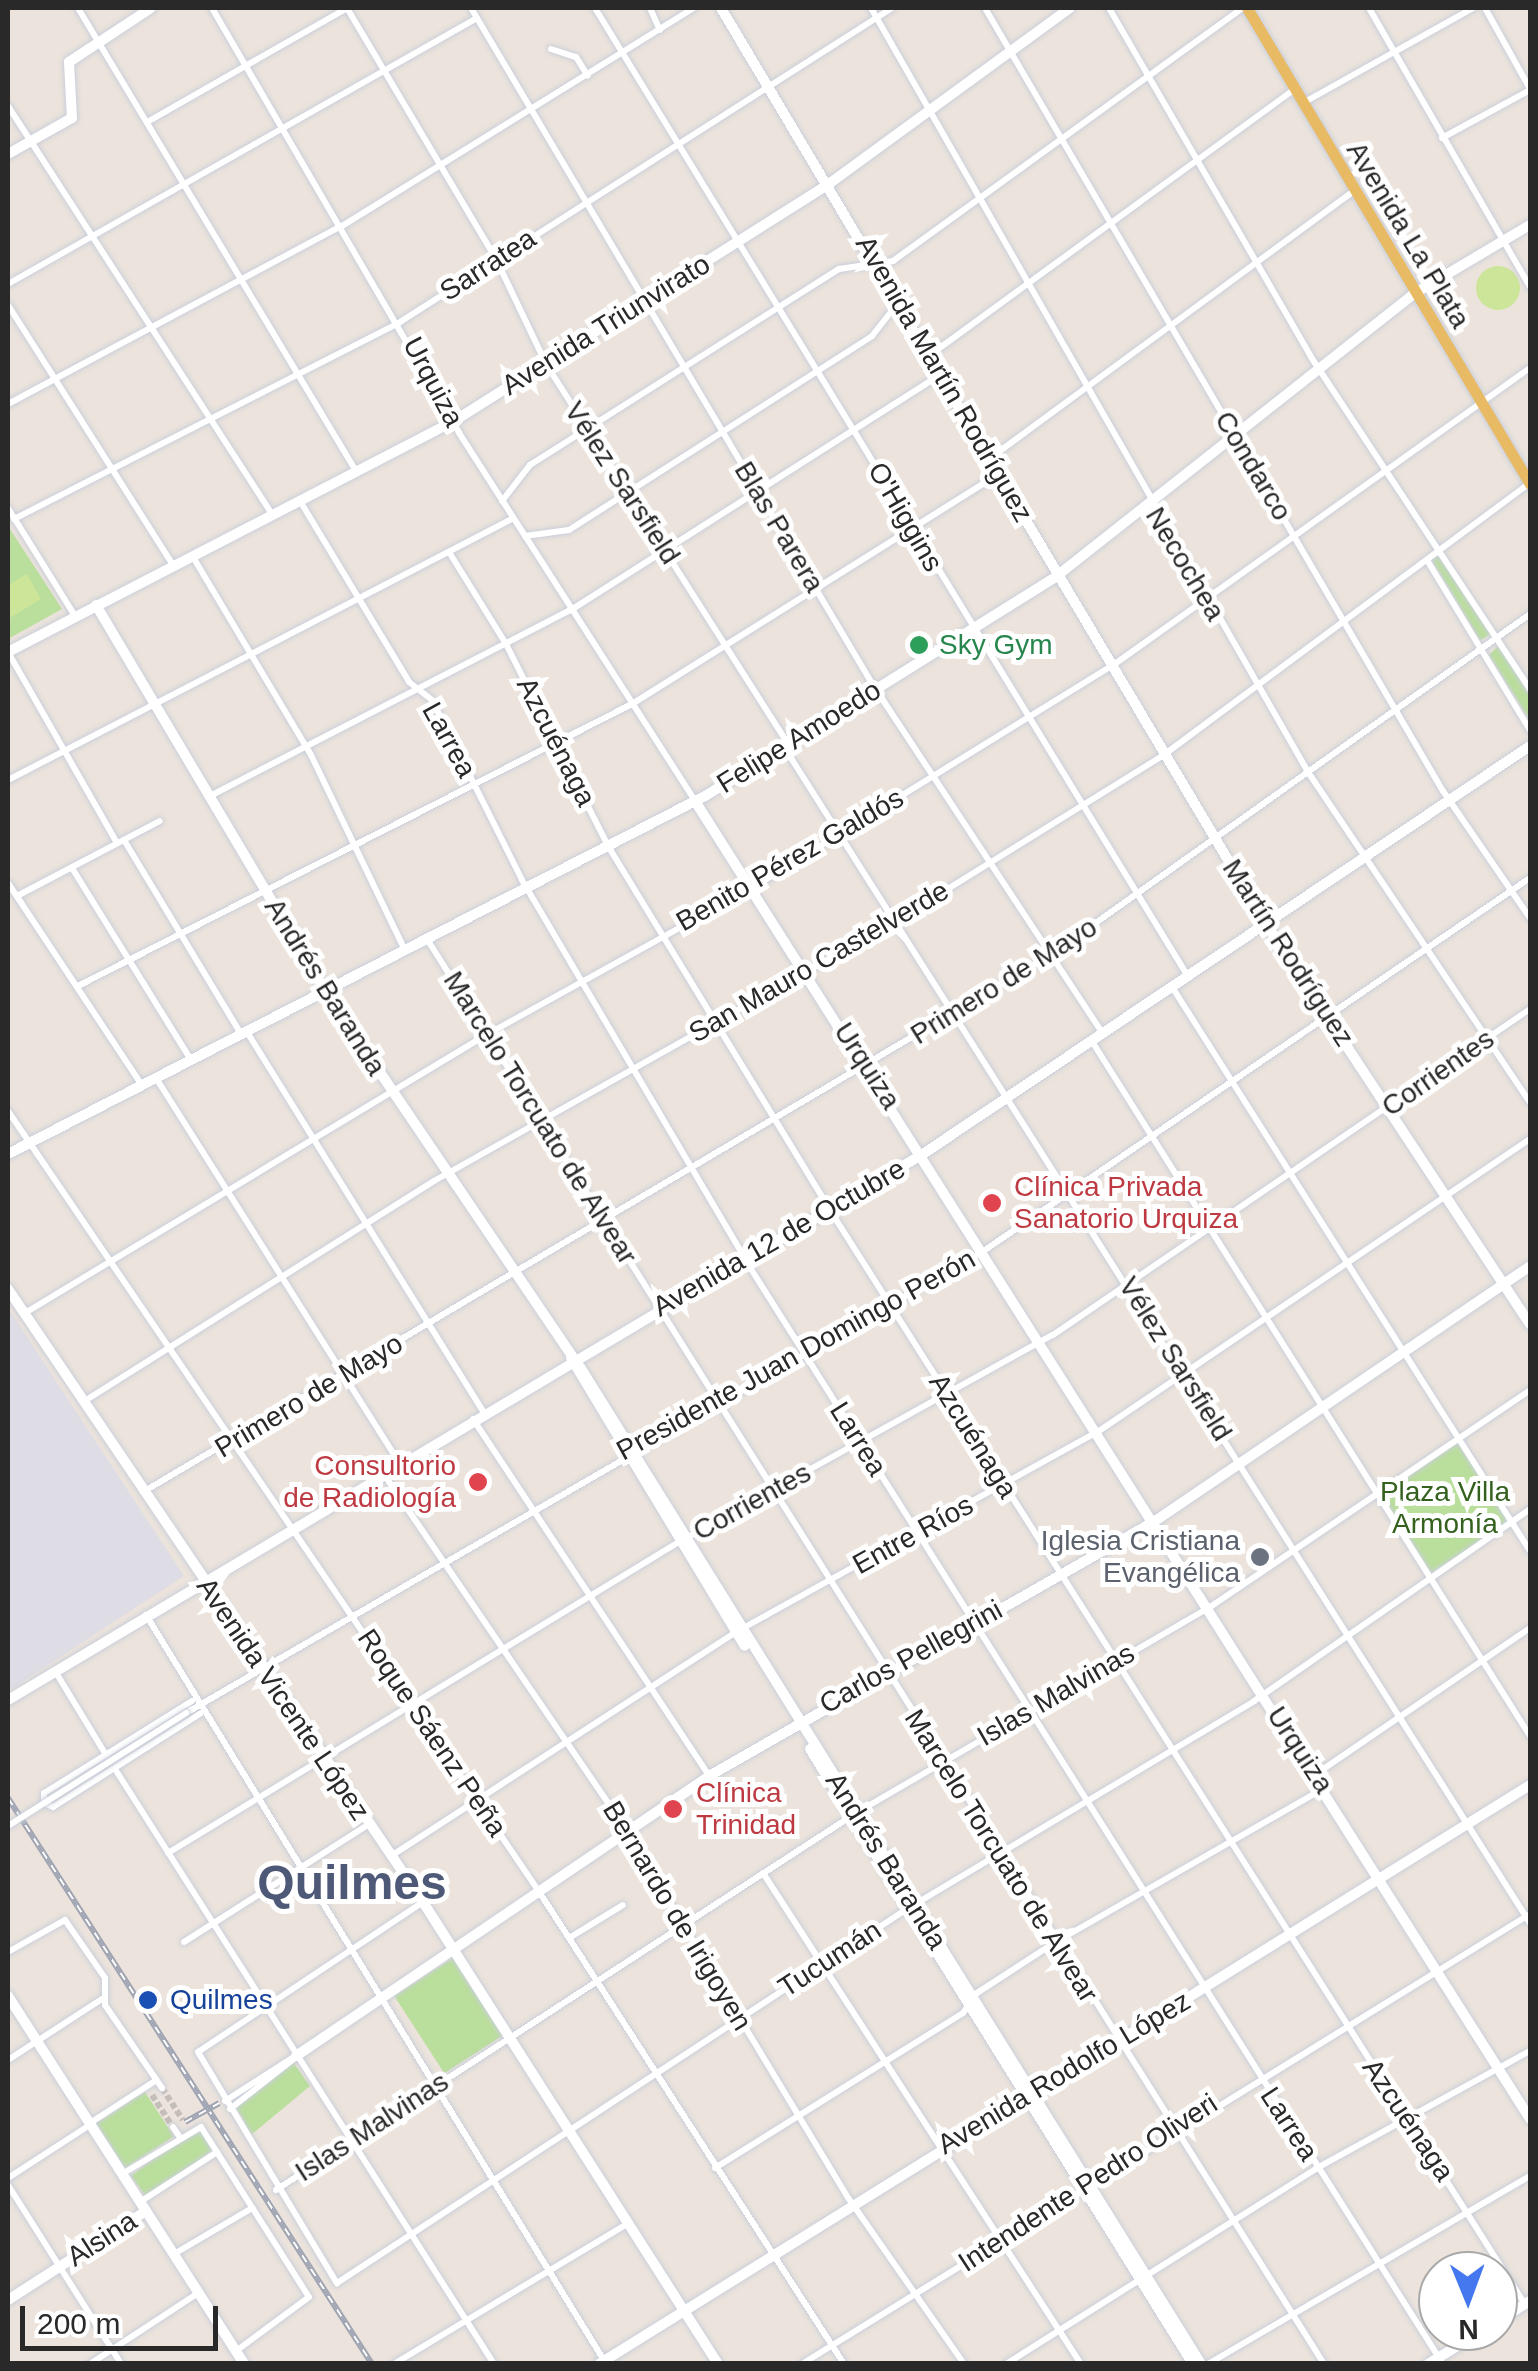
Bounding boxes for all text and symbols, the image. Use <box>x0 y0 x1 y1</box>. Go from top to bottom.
street label: Avenida La Plata <box>1339 136 1477 334</box>
street label: Sarratea <box>434 222 542 308</box>
street label: Avenida Martín Rodríguez <box>848 230 1040 528</box>
street label: Avenida Triunvirato <box>495 247 717 403</box>
street label: Urquiza <box>396 332 470 432</box>
street label: Vélez Sarsfield <box>557 396 687 570</box>
street label: Condarco <box>1207 405 1299 527</box>
street label: Blas Parera <box>727 456 831 598</box>
street label: O'Higgins <box>860 456 950 578</box>
street label: Necochea <box>1138 501 1232 627</box>
place label: Sky Gym <box>939 628 1053 662</box>
marker: Sky Gym <box>908 634 930 656</box>
street label: Azcuénaga <box>509 672 603 812</box>
street label: Felipe Amoedo <box>710 673 888 801</box>
street label: Larrea <box>415 696 483 784</box>
street label: Benito Pérez Galdós <box>670 781 910 939</box>
street label: Martín Rodríguez <box>1215 853 1361 1053</box>
street label: San Mauro Castelverde <box>683 874 955 1050</box>
street label: Andrés Baranda <box>257 892 393 1082</box>
street label: Primero de Mayo <box>905 910 1103 1052</box>
street label: Marcelo Torcuato de Alvear <box>435 965 645 1271</box>
street label: Urquiza <box>827 1016 907 1116</box>
street label: Corrientes <box>1375 1022 1501 1124</box>
street label: Avenida 12 de Octubre <box>647 1152 911 1324</box>
place label: Clínica Privada Sanatorio Urquiza <box>1014 1170 1238 1236</box>
marker: Clínica Privada Sanatorio Urquiza <box>979 1190 1005 1216</box>
street label: Presidente Juan Domingo Perón <box>611 1242 981 1468</box>
street label: Vélez Sarsfield <box>1111 1271 1239 1447</box>
street label: Primero de Mayo <box>209 1327 409 1465</box>
street label: Azcuénaga <box>922 1368 1024 1504</box>
street label: Larrea <box>822 1396 894 1482</box>
place label: Consultorio de Radiología <box>283 1449 456 1515</box>
street label: Corrientes <box>687 1456 817 1548</box>
marker: Consultorio de Radiología <box>465 1469 491 1495</box>
park label: Plaza Villa Armonía <box>1380 1475 1510 1541</box>
street label: Entre Ríos <box>847 1488 979 1582</box>
place label: Iglesia Cristiana Evangélica <box>1041 1524 1240 1590</box>
marker: Iglesia Cristiana Evangélica <box>1249 1546 1271 1568</box>
street label: Avenida Vicente López <box>189 1571 377 1827</box>
street label: Carlos Pellegrini <box>814 1593 1008 1721</box>
street label: Roque Sáenz Peña <box>350 1623 514 1843</box>
street label: Islas Malvinas <box>971 1636 1141 1754</box>
street label: Urquiza <box>1260 1700 1340 1800</box>
street label: Marcelo Torcuato de Alvear <box>896 1703 1106 2009</box>
street label: Andrés Baranda <box>818 1766 954 1956</box>
place label: Clínica Trinidad <box>696 1776 796 1842</box>
street label: Bernardo de Irigoyen <box>595 1795 759 2037</box>
marker: Clínica Trinidad <box>660 1796 686 1822</box>
district label: Quilmes <box>257 1854 447 1912</box>
street label: Tucumán <box>772 1913 888 2005</box>
place label: Quilmes <box>170 1983 273 2017</box>
street label: Avenida Rodolfo López <box>931 1984 1197 2162</box>
marker: Quilmes <box>135 1987 161 2013</box>
street label: Azcuénaga <box>1355 2053 1461 2187</box>
street label: Islas Malvinas <box>289 2065 455 2189</box>
street label: Larrea <box>1253 2081 1325 2167</box>
street label: Intendente Pedro Oliveri <box>952 2087 1224 2279</box>
street label: Alsina <box>61 2204 143 2274</box>
north arrow <box>1418 2251 1518 2351</box>
scale bar <box>25 2286 222 2348</box>
text: 200 m <box>37 2307 120 2340</box>
text: N <box>1458 2314 1479 2345</box>

